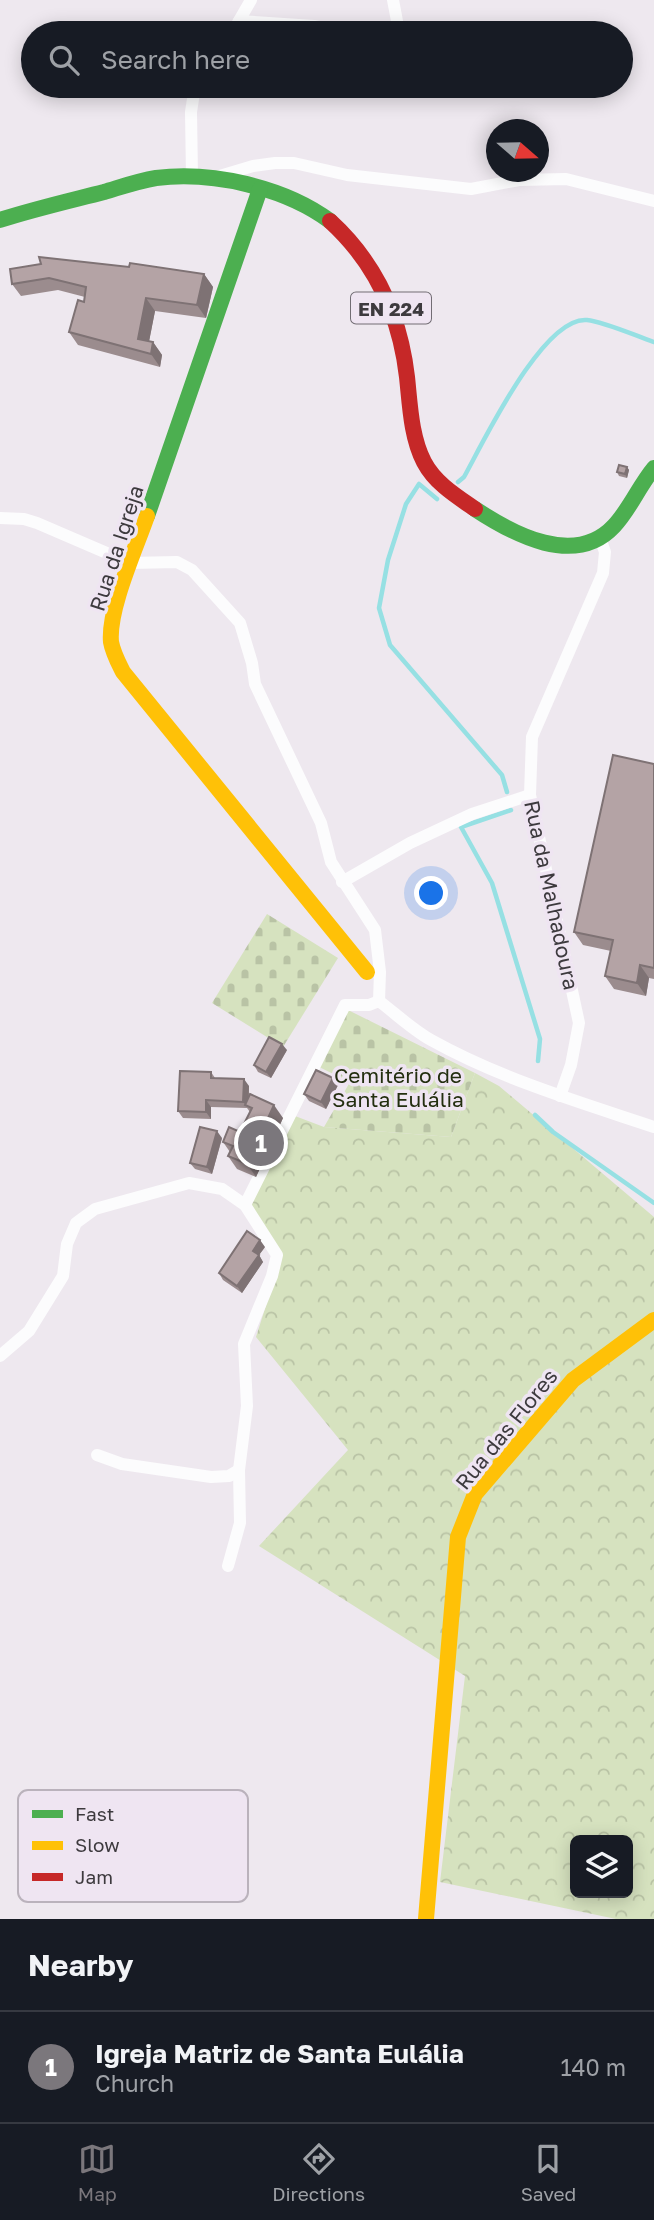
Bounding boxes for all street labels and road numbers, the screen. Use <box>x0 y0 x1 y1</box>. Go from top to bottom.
road number: EN 224 <box>351 292 431 324</box>
street label: Rua da Igreja <box>83 482 149 614</box>
street label: Rua da Malhadoura <box>519 798 585 992</box>
street label: Rua das Flores <box>449 1363 563 1495</box>

